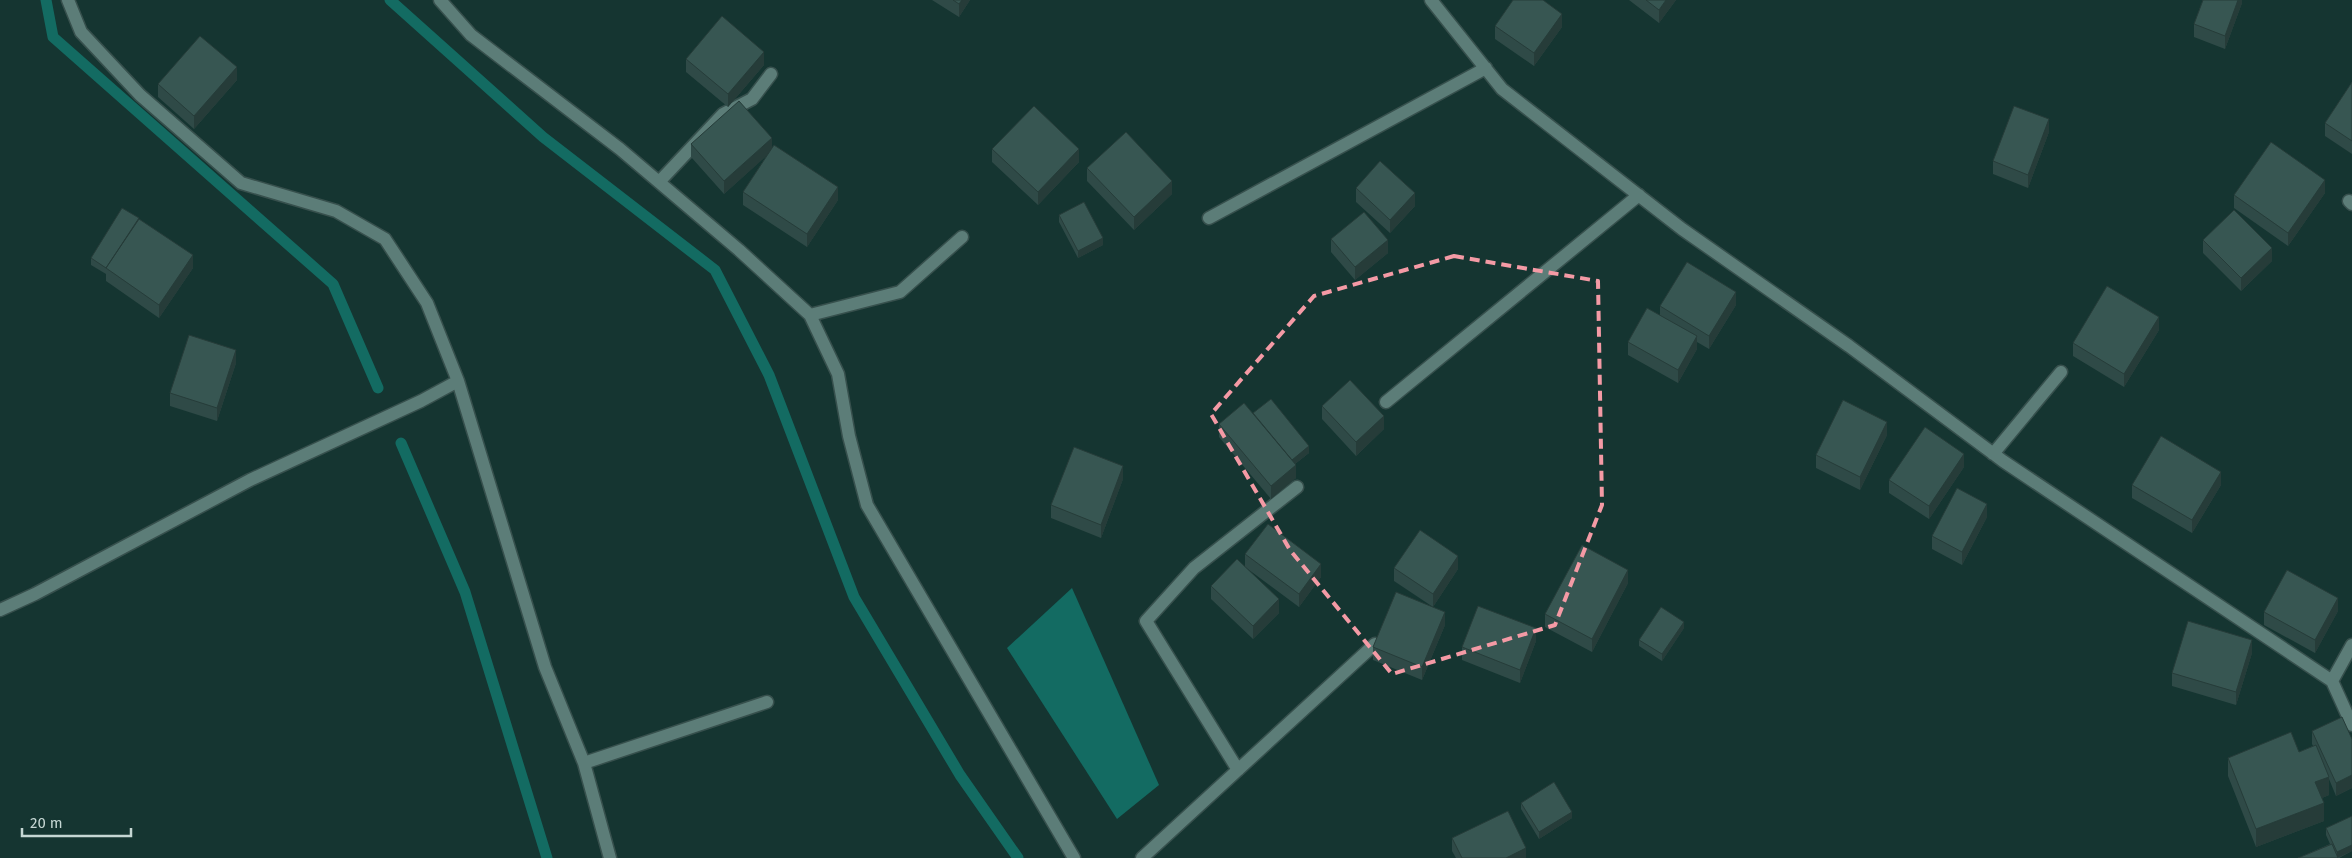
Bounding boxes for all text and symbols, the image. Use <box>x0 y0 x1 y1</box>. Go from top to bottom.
scale bar <box>22 806 131 838</box>
text: 20 m <box>30 814 63 832</box>

